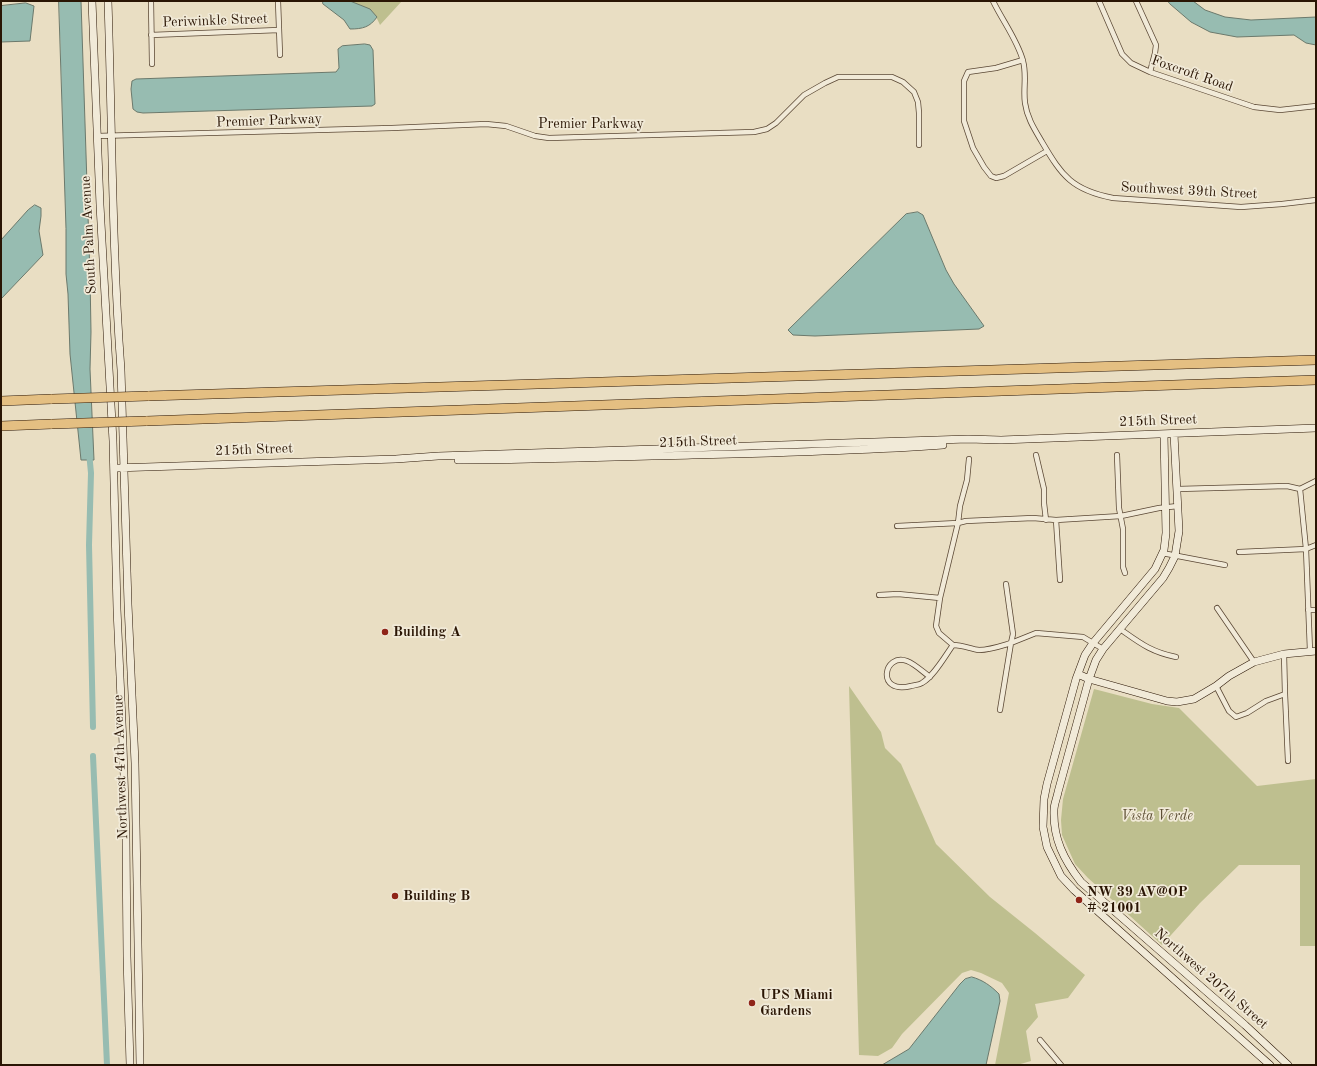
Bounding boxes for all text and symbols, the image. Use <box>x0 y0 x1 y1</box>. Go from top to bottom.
street label: Periwinkle Street <box>162 11 268 31</box>
street label: Foxcroft Road <box>1149 52 1235 96</box>
street label: Premier Parkway <box>216 111 322 131</box>
street label: Premier Parkway <box>538 116 644 132</box>
street label: South Palm Avenue <box>78 175 100 295</box>
street label: Southwest 39th Street <box>1120 179 1258 203</box>
street label: 215th Street <box>1119 411 1197 431</box>
street label: 215th Street <box>659 432 737 452</box>
street label: 215th Street <box>215 440 293 460</box>
place label: Building A <box>393 624 461 640</box>
marker: Building A <box>380 627 390 637</box>
street label: Northwest 47th Avenue <box>110 694 132 840</box>
park label: Vista Verde <box>1121 808 1193 824</box>
place label: NW 39 AV@OP # 21001 <box>1087 884 1187 916</box>
place label: Building B <box>403 888 470 904</box>
marker: Building B <box>390 891 400 901</box>
marker: NW 39 AV@OP # 21001 <box>1074 895 1084 905</box>
street label: Northwest 207th Street <box>1151 925 1271 1033</box>
place label: UPS Miami Gardens <box>760 987 833 1020</box>
marker: UPS Miami Gardens <box>747 998 757 1008</box>

